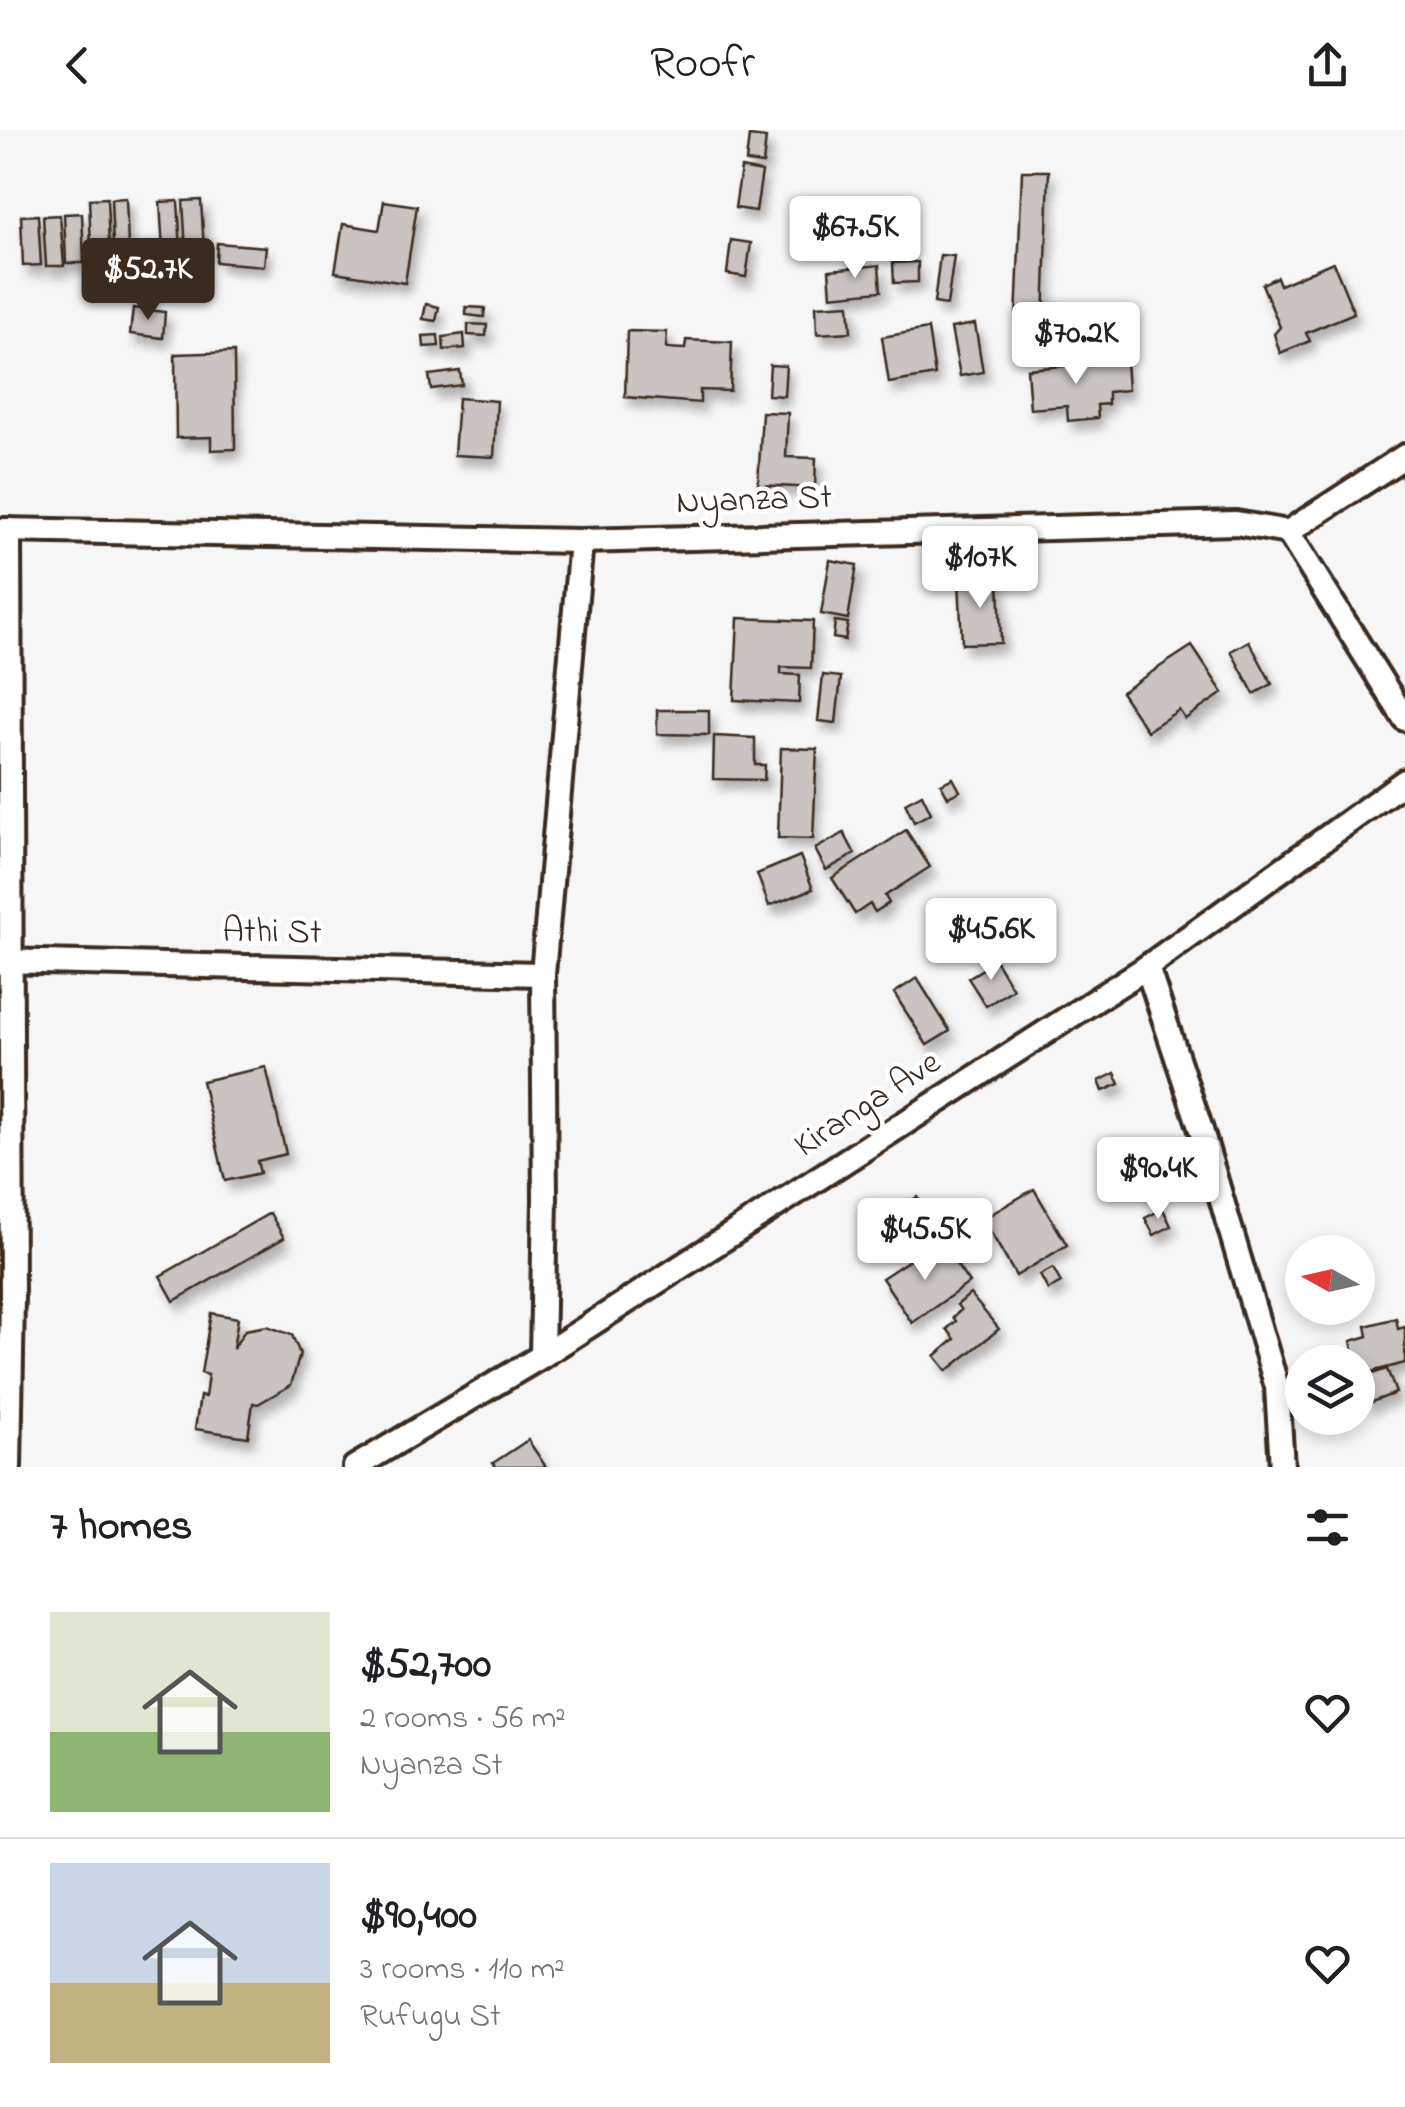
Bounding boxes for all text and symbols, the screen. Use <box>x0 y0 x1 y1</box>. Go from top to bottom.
text: Roofr <box>650 32 755 98</box>
icon: back <box>50 38 105 93</box>
icon: share <box>1300 38 1355 93</box>
pin: $67.5K <box>774 196 936 281</box>
text: $67.5K <box>812 205 898 252</box>
pin: $52.7K <box>67 238 229 323</box>
text: $52.7K <box>104 247 192 294</box>
pin: $70.2K <box>995 302 1157 387</box>
text: $70.2K <box>1034 311 1118 358</box>
street label: Nyanza St <box>675 473 833 529</box>
pin: $107K <box>910 526 1050 611</box>
text: $107K <box>944 535 1016 582</box>
pin: $45.6K <box>910 898 1072 983</box>
street label: Athi St <box>222 907 322 959</box>
text: $45.6K <box>948 907 1034 954</box>
street label: Kiranga Ave <box>785 1038 952 1171</box>
pin: $90.4K <box>1077 1137 1239 1222</box>
text: $90.4K <box>1119 1146 1197 1193</box>
pin: $45.5K <box>844 1198 1006 1283</box>
text: $45.5K <box>879 1207 971 1254</box>
north arrow <box>1285 1235 1375 1325</box>
map controls <box>1285 1235 1375 1435</box>
button: layers <box>1285 1345 1375 1435</box>
text: 7 homes <box>50 1497 192 1558</box>
icon: filters <box>1300 1500 1355 1555</box>
text: $52,700 <box>360 1635 491 1696</box>
icon: home <box>130 1652 250 1772</box>
icon: heart <box>1300 1685 1355 1740</box>
text: 2 rooms · 56 m² <box>360 1696 566 1743</box>
text: Nyanza St <box>360 1743 502 1790</box>
text: $90,400 <box>360 1886 477 1947</box>
icon: home <box>130 1903 250 2023</box>
icon: heart <box>1300 1936 1355 1991</box>
text: 3 rooms · 110 m² <box>360 1947 565 1994</box>
text: Rufugu St <box>360 1994 501 2041</box>

